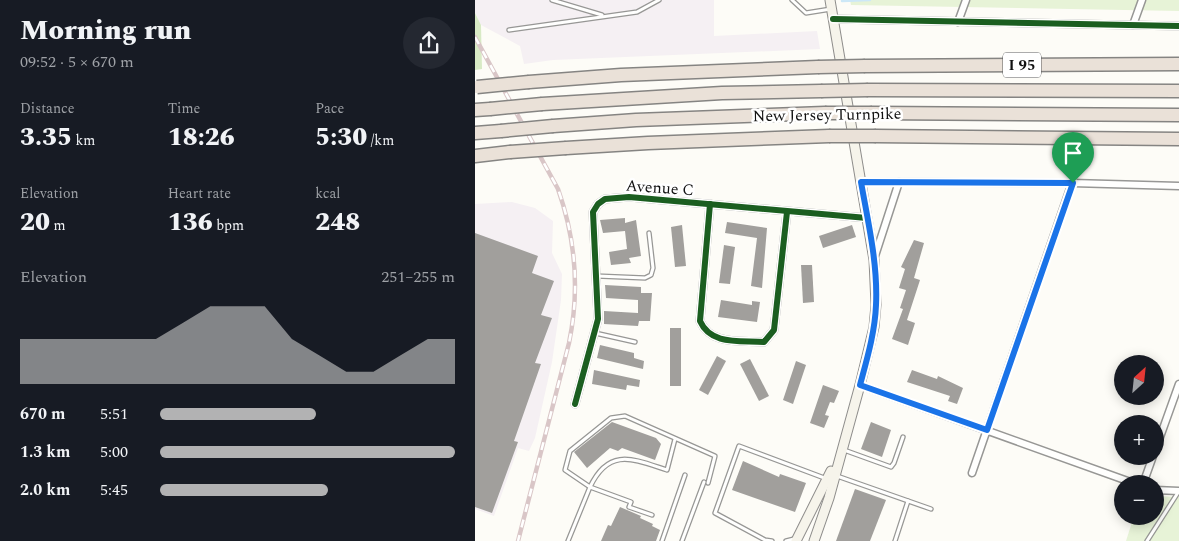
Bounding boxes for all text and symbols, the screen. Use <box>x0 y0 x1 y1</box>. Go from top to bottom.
text: Morning run <box>20 9 191 52</box>
button: share <box>403 17 455 69</box>
text: 09:52 · 5 × 670 m <box>20 50 134 74</box>
road number: I 95 <box>1003 52 1041 78</box>
text: Distance <box>20 98 75 119</box>
text: Time <box>168 98 200 119</box>
text: Pace <box>315 98 344 119</box>
street label: New Jersey Turnpike <box>753 102 902 128</box>
text: 3.35 <box>20 119 72 157</box>
text: 18:26 <box>168 119 235 157</box>
text: 5:30 <box>315 119 367 157</box>
text: km <box>72 130 95 151</box>
text: /km <box>367 130 394 151</box>
pin <box>1052 132 1094 183</box>
icon: arrive <box>1059 139 1087 167</box>
street label: Avenue C <box>625 174 695 202</box>
text: Elevation <box>20 183 79 204</box>
text: Heart rate <box>168 183 231 204</box>
text: kcal <box>315 183 340 204</box>
text: 20 <box>20 204 50 242</box>
text: 136 <box>168 204 213 242</box>
text: 248 <box>315 204 360 242</box>
text: m <box>50 215 66 236</box>
text: bpm <box>213 215 244 236</box>
text: Elevation <box>20 265 87 289</box>
text: 251–255 m <box>381 265 455 289</box>
north arrow <box>1114 355 1164 405</box>
map controls <box>1114 355 1164 525</box>
text: 670 m <box>20 402 65 426</box>
text: 5:51 <box>100 402 128 426</box>
button: + <box>1114 415 1164 465</box>
text: 1.3 km <box>20 440 70 464</box>
text: 5:00 <box>100 440 128 464</box>
button: − <box>1114 475 1164 525</box>
text: 2.0 km <box>20 478 70 502</box>
text: 5:45 <box>100 478 128 502</box>

